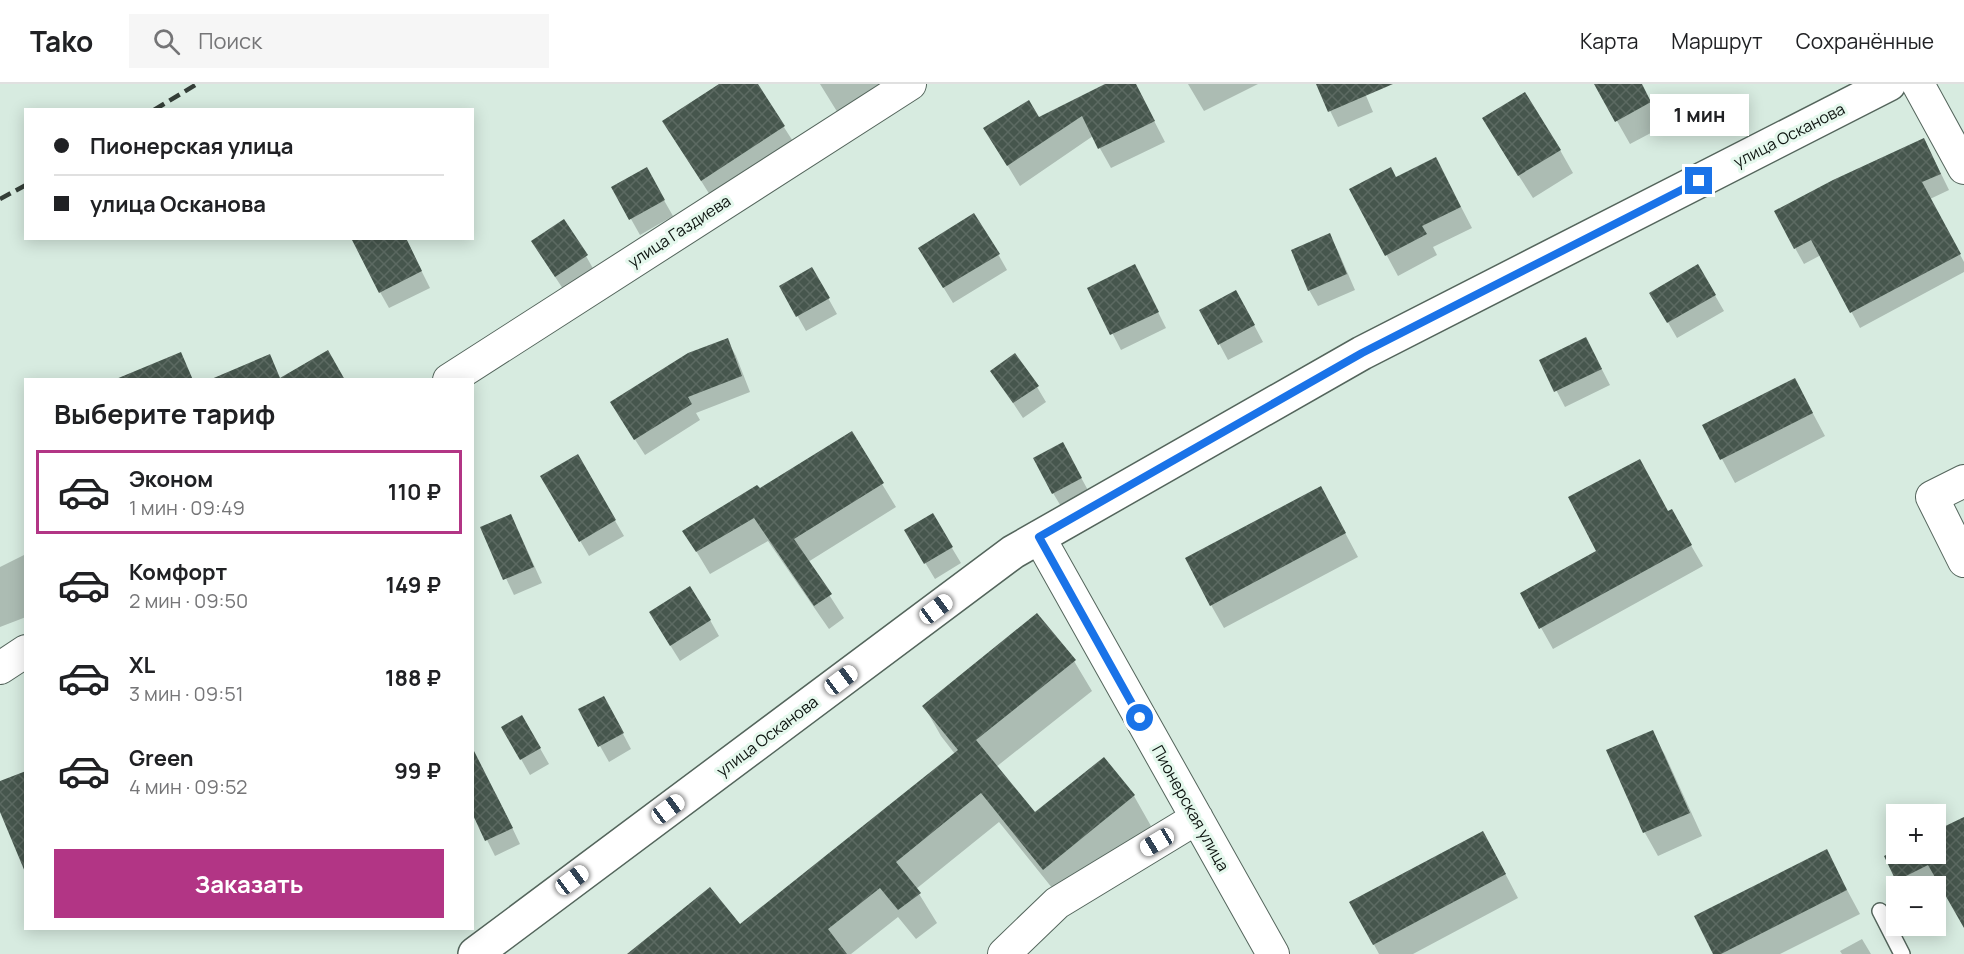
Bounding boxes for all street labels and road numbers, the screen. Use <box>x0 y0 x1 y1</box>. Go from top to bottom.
street label: улица Осканова <box>1730 97 1848 173</box>
street label: улица Газдиева <box>623 190 735 272</box>
street label: улица Осканова <box>712 690 822 782</box>
street label: Пионерская улица <box>1147 741 1235 875</box>

